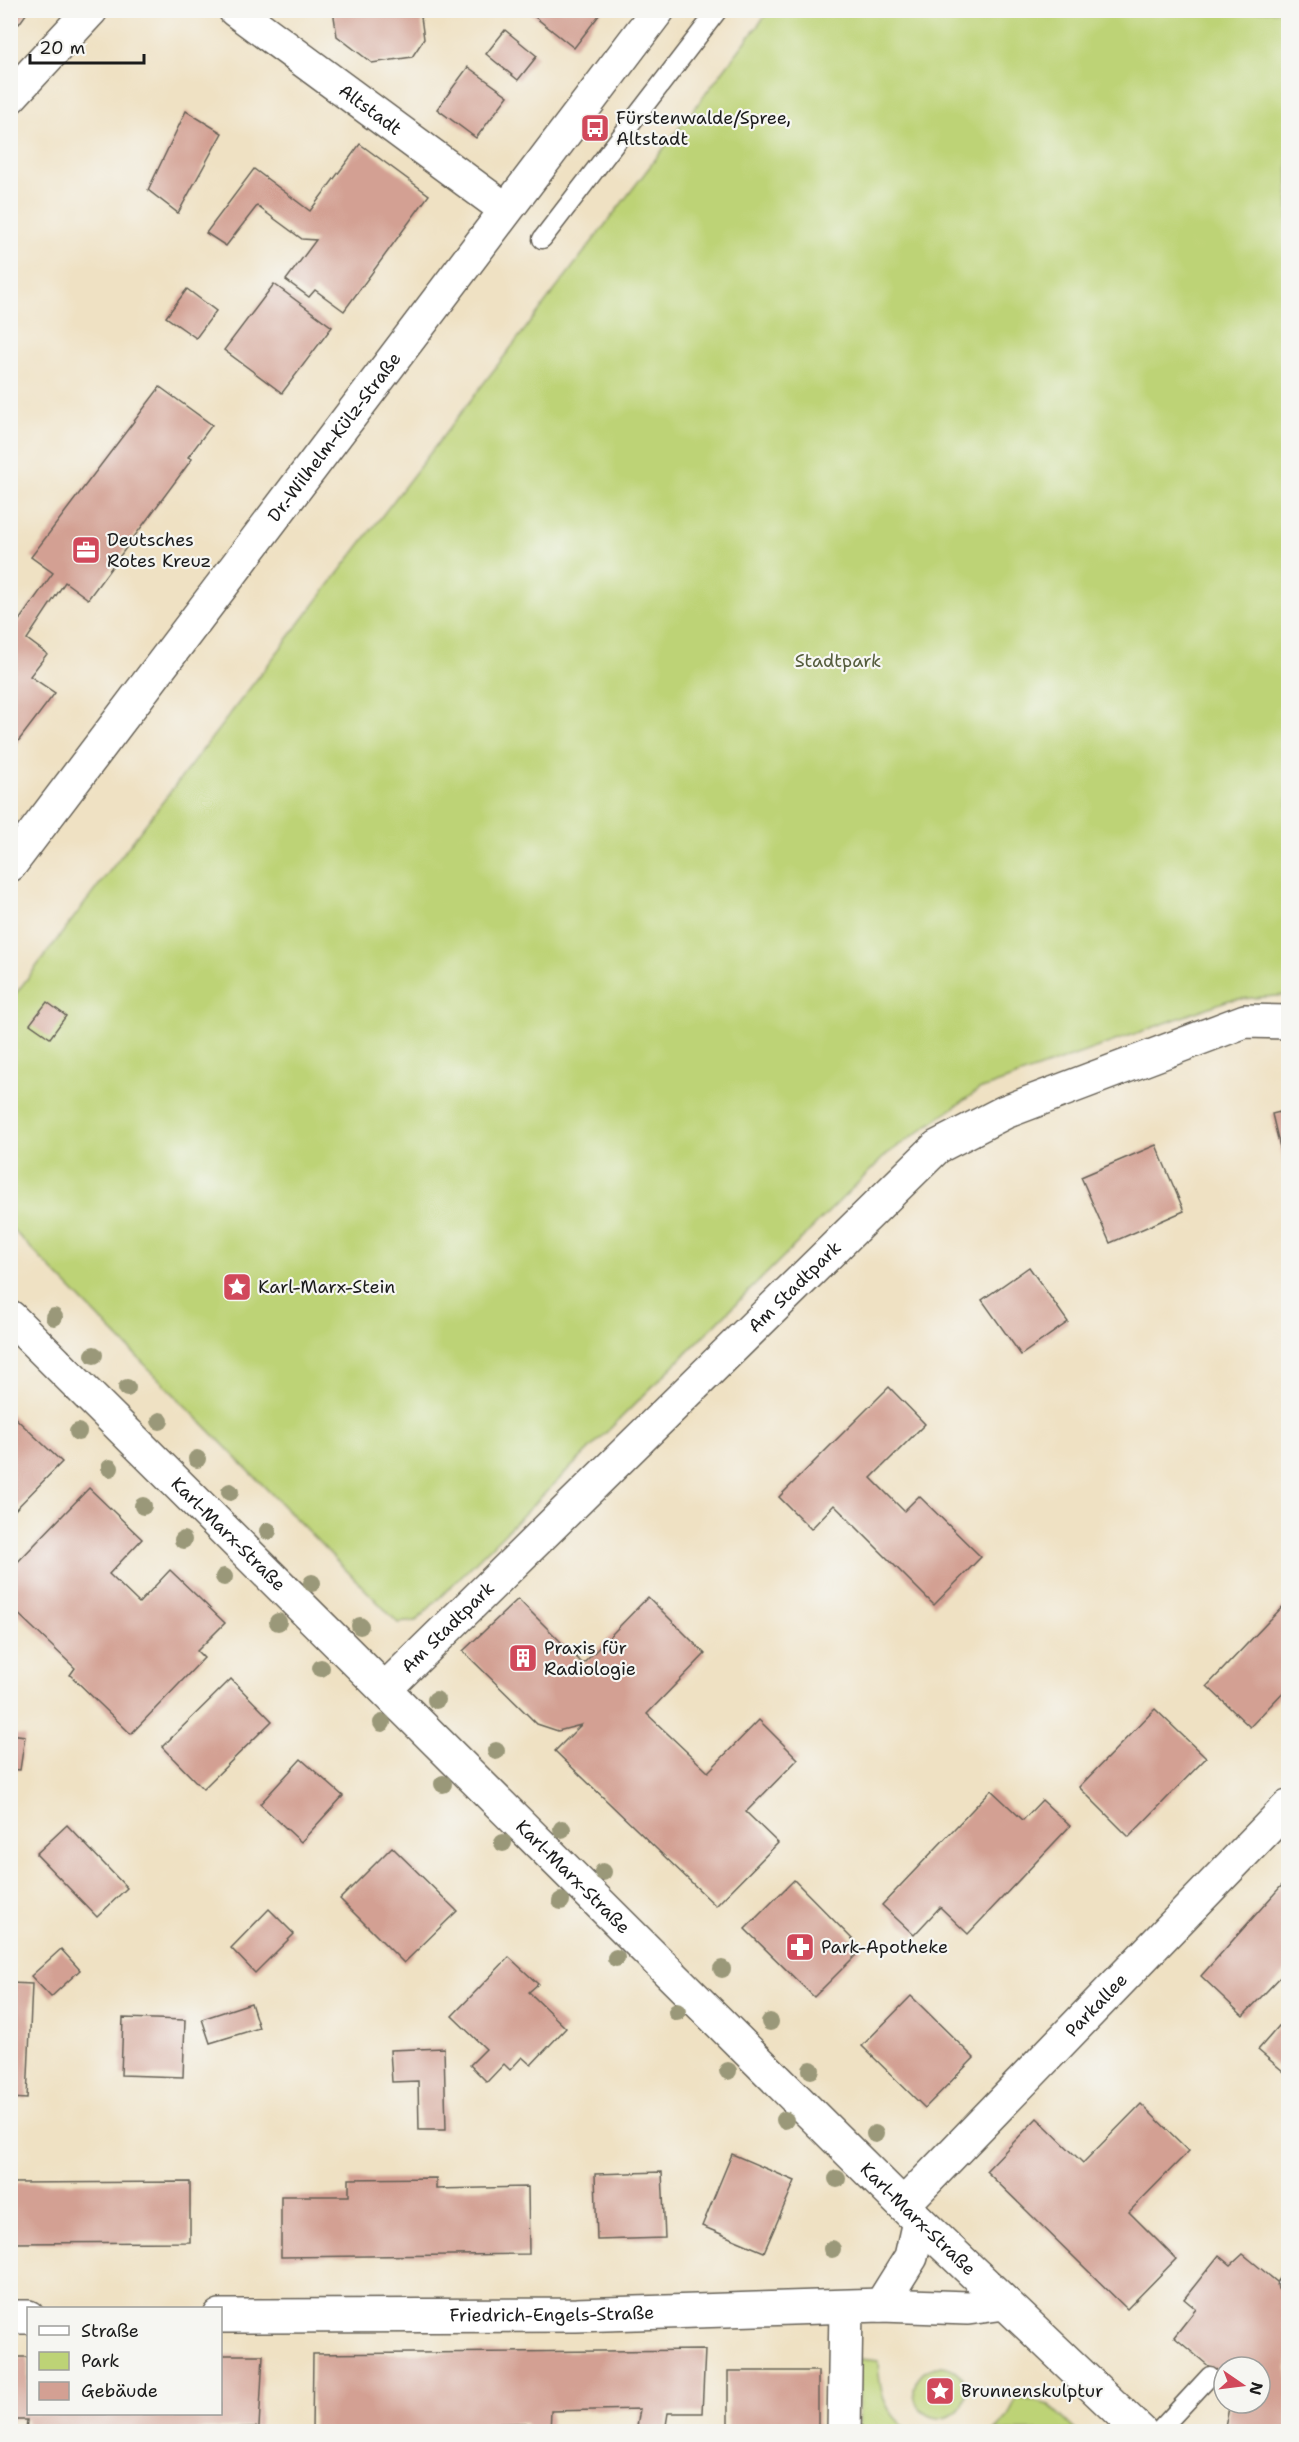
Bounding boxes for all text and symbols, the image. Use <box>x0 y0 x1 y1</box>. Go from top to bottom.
scale bar <box>30 27 144 65</box>
text: 20 m <box>39 36 85 60</box>
street label: Altstadt <box>334 79 407 141</box>
place label: Fürstenwalde/Spree, Altstadt <box>616 106 791 151</box>
bus stop icon: Fürstenwalde/Spree, Altstadt <box>579 112 611 144</box>
street label: Dr.-Wilhelm-Külz-Straße <box>262 347 406 527</box>
place label: Deutsches Rotes Kreuz <box>107 528 211 573</box>
office icon: Deutsches Rotes Kreuz <box>70 534 102 566</box>
park label: Stadtpark <box>795 649 881 673</box>
street label: Am Stadtpark <box>743 1236 846 1338</box>
place icon: Karl-Marx-Stein <box>221 1271 253 1303</box>
place label: Karl-Marx-Stein <box>258 1275 395 1299</box>
street label: Karl-Marx-Straße <box>166 1472 291 1596</box>
street label: Am Stadtpark <box>396 1576 499 1678</box>
place label: Praxis für Radiologie <box>544 1636 636 1681</box>
building icon: Praxis für Radiologie <box>507 1642 539 1674</box>
street label: Karl-Marx-Straße <box>510 1815 635 1939</box>
pharmacy icon: Park-Apotheke <box>784 1931 816 1963</box>
place label: Park-Apotheke <box>821 1935 948 1959</box>
street label: Parkallee <box>1060 1968 1133 2042</box>
street label: Karl-Marx-Straße <box>855 2157 981 2281</box>
street label: Friedrich-Engels-Straße <box>450 2300 655 2327</box>
legend <box>27 2307 222 2415</box>
text: Straße <box>81 2319 139 2343</box>
text: Park <box>81 2349 120 2373</box>
north arrow <box>1212 2355 1272 2415</box>
place icon: Brunnenskulptur <box>924 2375 956 2407</box>
text: Gebäude <box>81 2379 158 2403</box>
place label: Brunnenskulptur <box>961 2379 1103 2403</box>
text: N <box>1244 2380 1268 2397</box>

